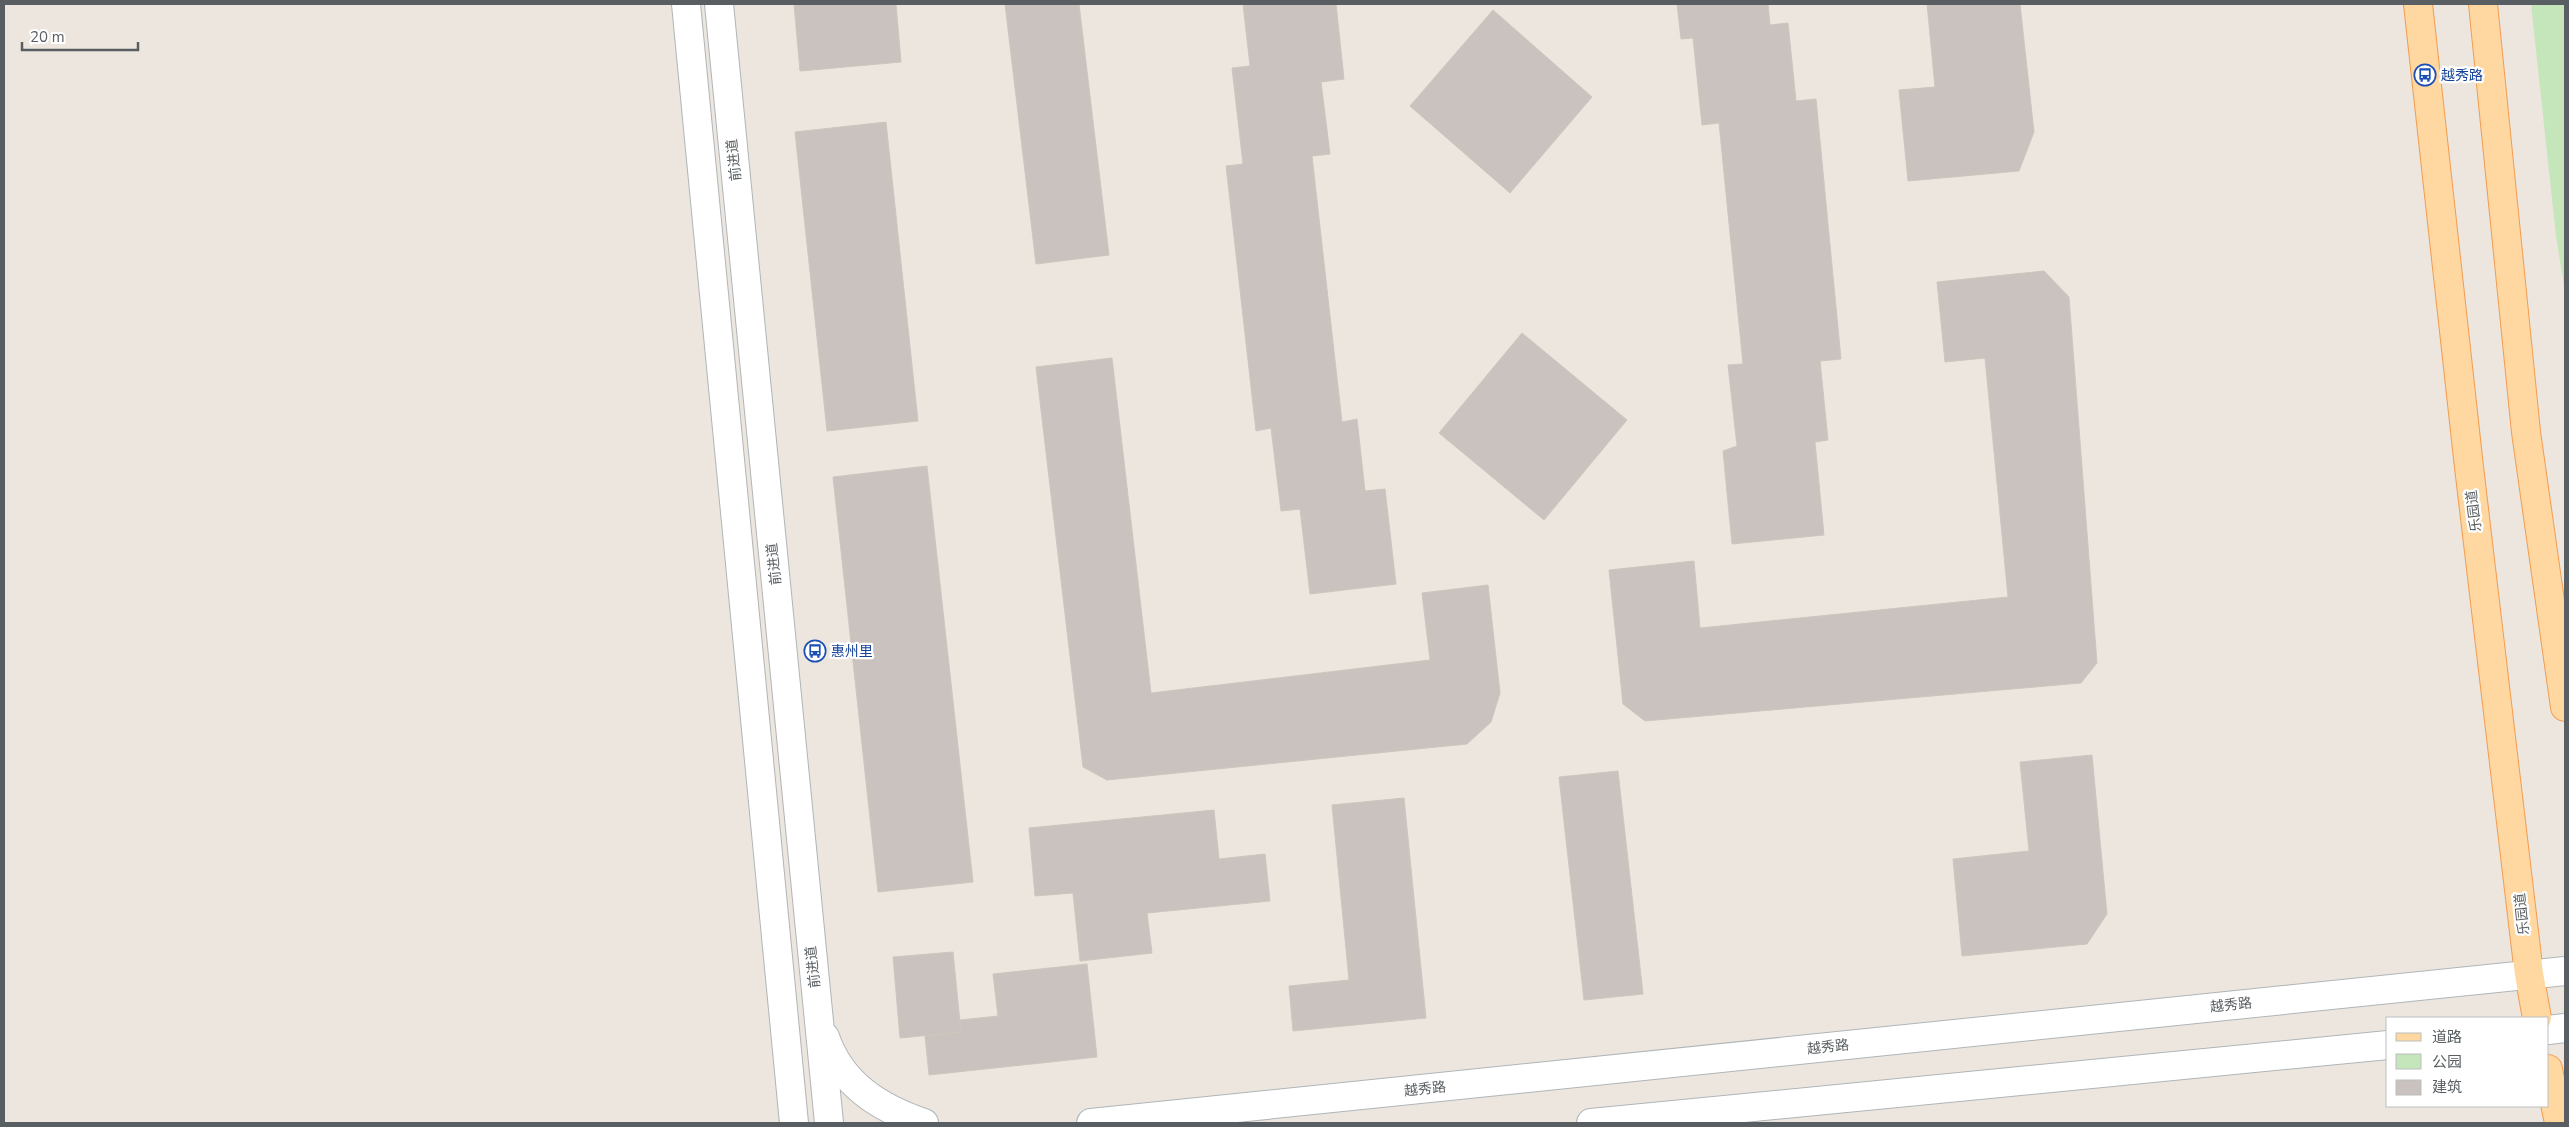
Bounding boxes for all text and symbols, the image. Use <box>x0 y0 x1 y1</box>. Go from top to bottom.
scale bar <box>22 20 139 52</box>
text: 20 m <box>30 27 65 47</box>
bus stop icon: 越秀路 <box>2413 63 2437 87</box>
place label: 越秀路 <box>2441 66 2483 85</box>
street label: 前进道 <box>722 138 746 182</box>
street label: 乐园道 <box>2462 489 2486 533</box>
street label: 前进道 <box>762 542 786 586</box>
bus stop icon: 惠州里 <box>803 639 827 663</box>
place label: 惠州里 <box>831 642 873 661</box>
street label: 乐园道 <box>2510 892 2534 936</box>
street label: 前进道 <box>801 945 825 989</box>
street label: 越秀路 <box>2209 993 2253 1017</box>
legend <box>2386 1017 2549 1107</box>
text: 道路 <box>2432 1027 2462 1047</box>
street label: 越秀路 <box>1806 1035 1850 1059</box>
text: 公园 <box>2432 1052 2462 1072</box>
street label: 越秀路 <box>1403 1077 1447 1101</box>
text: 建筑 <box>2432 1077 2462 1097</box>

